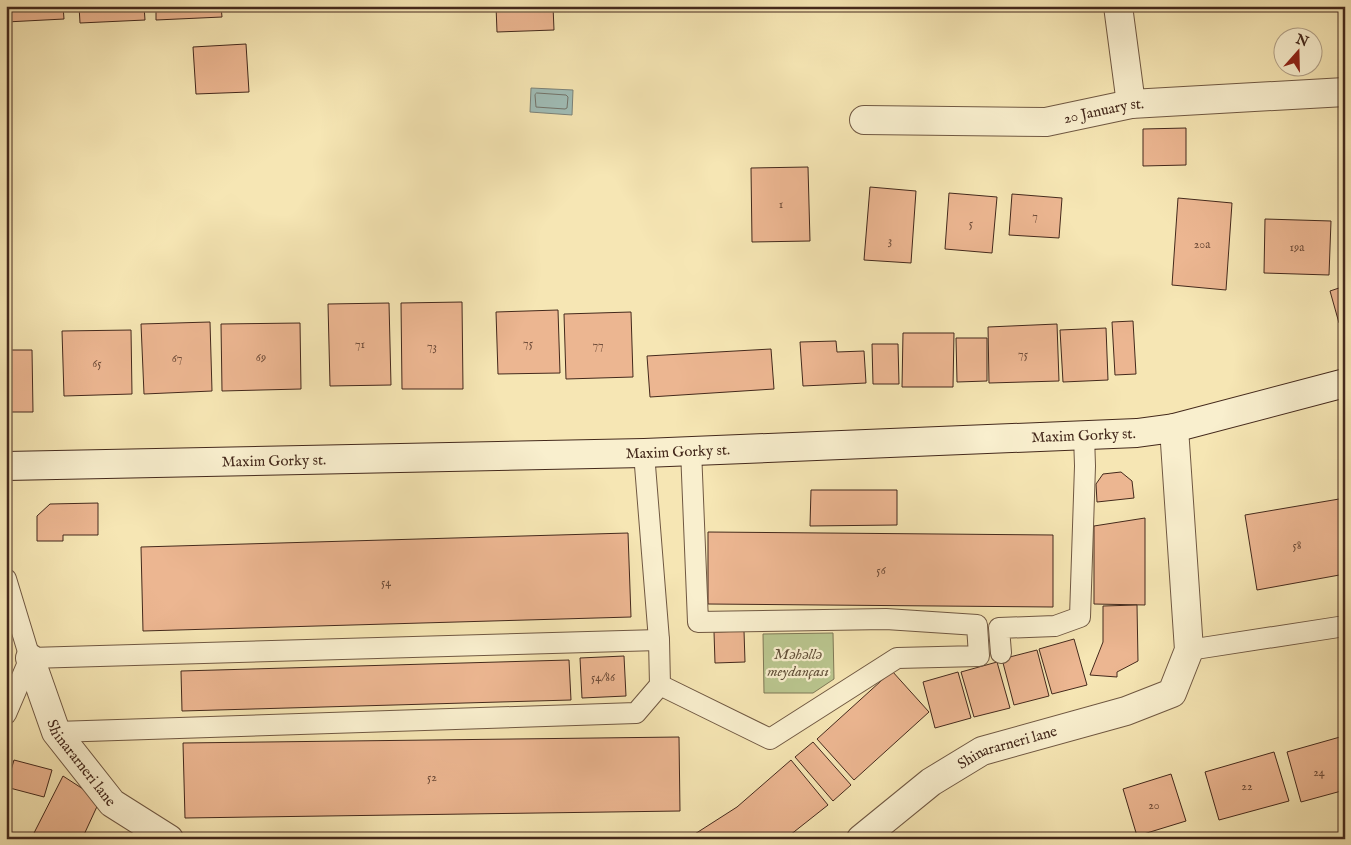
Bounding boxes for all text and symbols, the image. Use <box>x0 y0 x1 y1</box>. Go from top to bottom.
north arrow <box>1274 28 1324 78</box>
text: N <box>1292 30 1311 51</box>
street label: 20 January st. <box>1062 94 1145 128</box>
house number: 1 <box>779 197 783 212</box>
house number: 7 <box>1032 209 1038 224</box>
house number: 5 <box>969 216 974 231</box>
house number: 3 <box>888 233 892 248</box>
house number: 20a <box>1194 237 1211 252</box>
house number: 19a <box>1290 240 1305 255</box>
house number: 75 <box>523 336 534 351</box>
house number: 71 <box>355 337 365 352</box>
house number: 77 <box>592 338 604 353</box>
house number: 73 <box>427 339 437 354</box>
house number: 75 <box>1018 347 1029 362</box>
house number: 69 <box>256 350 266 365</box>
house number: 67 <box>172 351 182 366</box>
house number: 65 <box>92 356 102 371</box>
street label: Maxim Gorky st. <box>1031 424 1136 447</box>
street label: Maxim Gorky st. <box>625 440 730 463</box>
street label: Maxim Gorky st. <box>221 450 326 471</box>
house number: 58 <box>1292 538 1302 553</box>
house number: 56 <box>876 563 887 578</box>
house number: 54 <box>381 575 391 590</box>
park label: Məhəllə meydançası <box>767 645 829 681</box>
house number: 54/86 <box>591 670 616 685</box>
street label: Shinararneri lane <box>43 717 121 810</box>
street label: Shinararneri lane <box>954 721 1059 773</box>
house number: 24 <box>1313 765 1325 780</box>
house number: 52 <box>427 770 437 785</box>
house number: 22 <box>1241 779 1253 794</box>
house number: 20 <box>1148 798 1160 813</box>

